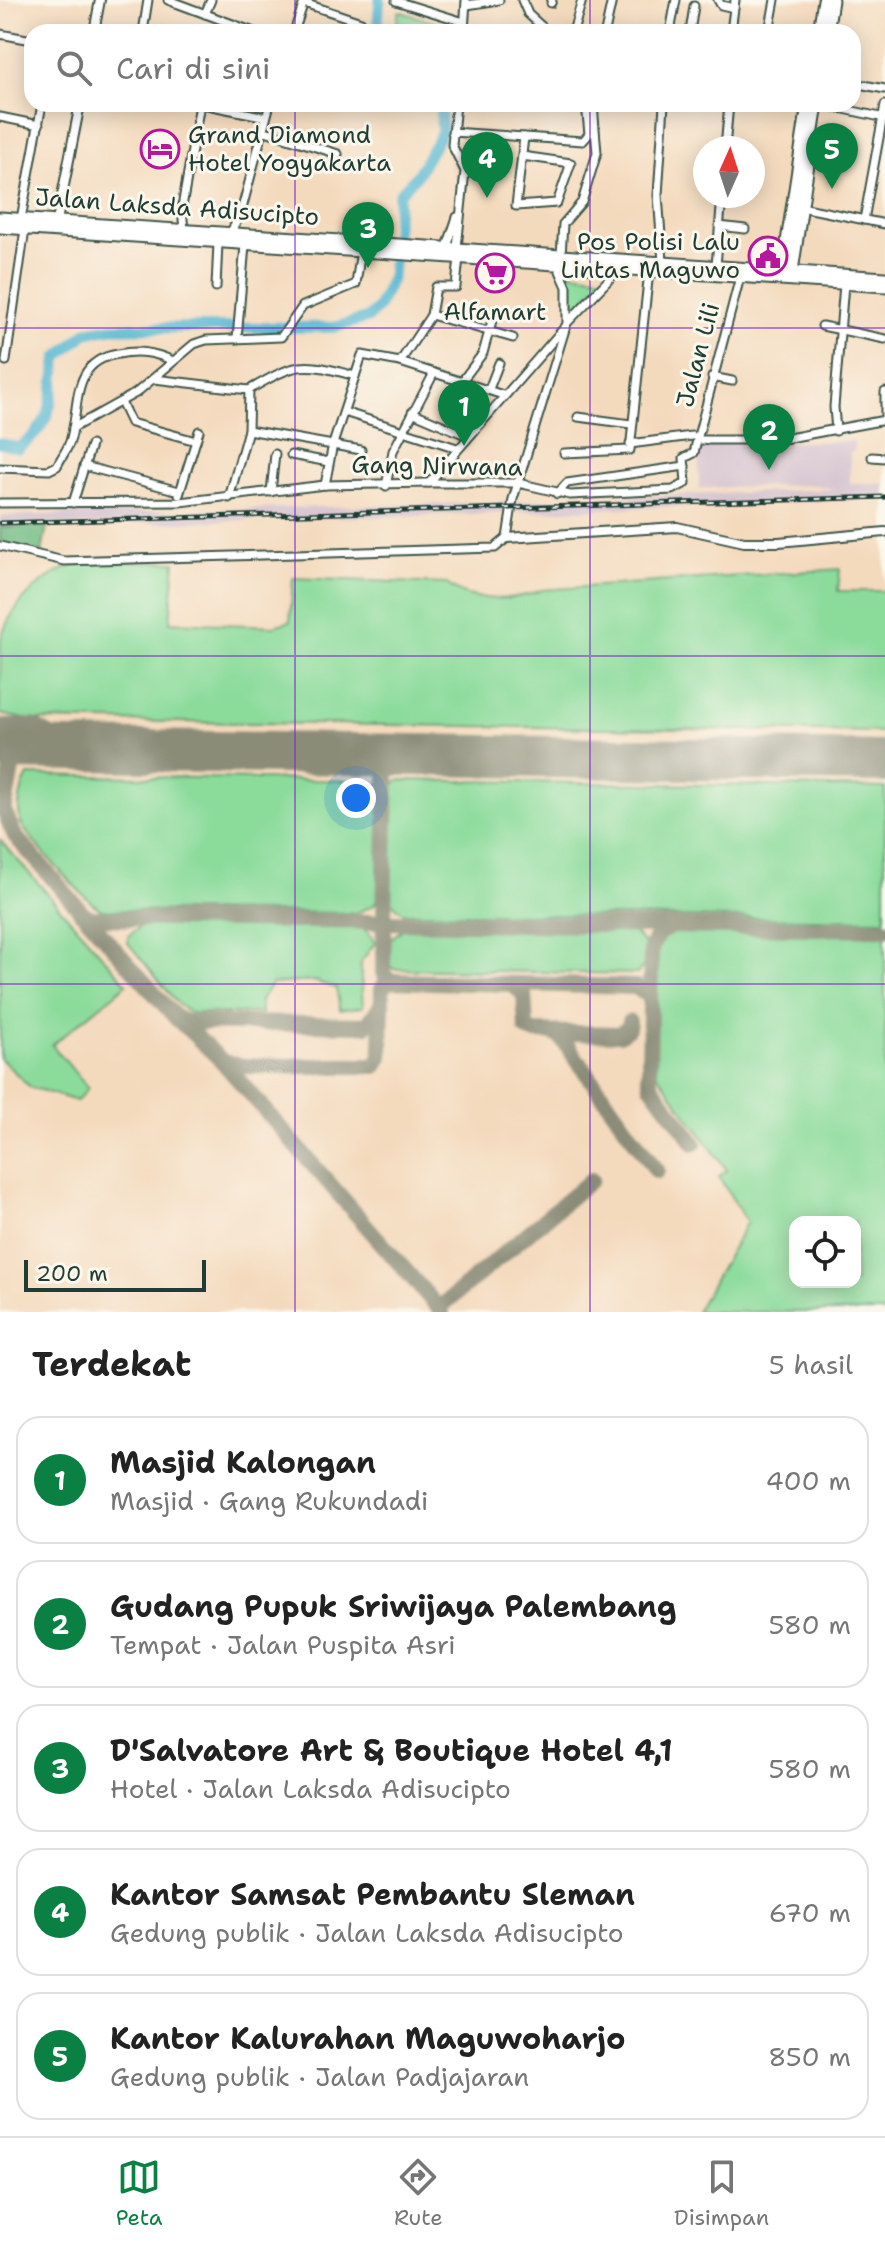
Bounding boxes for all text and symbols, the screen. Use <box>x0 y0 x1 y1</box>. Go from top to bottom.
search box <box>24 24 861 112</box>
icon: search <box>52 46 96 90</box>
text: Cari di sini <box>116 48 271 89</box>
place label: Grand Diamond Hotel Yogyakarta <box>188 119 391 179</box>
pin: 5 <box>806 123 858 189</box>
hotel icon: Grand Diamond Hotel Yogyakarta <box>139 128 181 170</box>
pin: 4 <box>461 132 513 198</box>
north arrow <box>693 136 765 208</box>
street label: Jalan Laksda Adisucipto <box>34 181 320 233</box>
pin: 3 <box>342 202 394 268</box>
place label: Pos Polisi Lalu Lintas Maguwo <box>560 226 740 286</box>
public building icon: Pos Polisi Lalu Lintas Maguwo <box>747 235 789 277</box>
supermarket icon: Alfamart <box>474 252 516 294</box>
place label: Alfamart <box>443 296 547 328</box>
street label: Jalan Lili <box>669 299 727 411</box>
pin: 1 <box>438 380 490 446</box>
pin: 2 <box>743 404 795 470</box>
street label: Gang Nirwana <box>351 449 523 483</box>
your location <box>336 778 376 818</box>
map controls <box>789 1216 861 1288</box>
button: locate <box>789 1216 861 1288</box>
scale bar <box>24 1256 206 1292</box>
text: 200 m <box>36 1259 108 1288</box>
text: Terdekat <box>32 1341 191 1387</box>
text: 5 hasil <box>769 1347 853 1382</box>
text: Masjid Kalongan <box>110 1442 376 1483</box>
text: 1 <box>54 1463 66 1498</box>
text: 400 m <box>766 1463 851 1498</box>
text: Masjid · Gang Rukundadi <box>110 1483 428 1518</box>
text: Gudang Pupuk Sriwijaya Palembang <box>110 1586 676 1627</box>
text: 2 <box>51 1607 69 1642</box>
text: 580 m <box>769 1607 851 1642</box>
text: Tempat · Jalan Puspita Asri <box>110 1627 456 1662</box>
text: D'Salvatore Art & Boutique Hotel 4,1 <box>110 1730 673 1771</box>
text: 3 <box>51 1751 69 1786</box>
text: 580 m <box>769 1751 851 1786</box>
text: Hotel · Jalan Laksda Adisucipto <box>110 1771 511 1806</box>
text: Kantor Samsat Pembantu Sleman <box>110 1874 635 1915</box>
text: 4 <box>51 1895 69 1930</box>
text: 670 m <box>769 1895 851 1930</box>
text: Gedung publik · Jalan Laksda Adisucipto <box>110 1915 623 1950</box>
text: Kantor Kalurahan Maguwoharjo <box>110 2018 626 2059</box>
text: 5 <box>52 2039 68 2074</box>
text: 850 m <box>768 2039 851 2074</box>
text: Gedung publik · Jalan Padjajaran <box>110 2059 529 2094</box>
tab: Peta <box>116 2155 163 2232</box>
tab: Rute <box>394 2155 443 2232</box>
tab: Disimpan <box>674 2155 769 2232</box>

